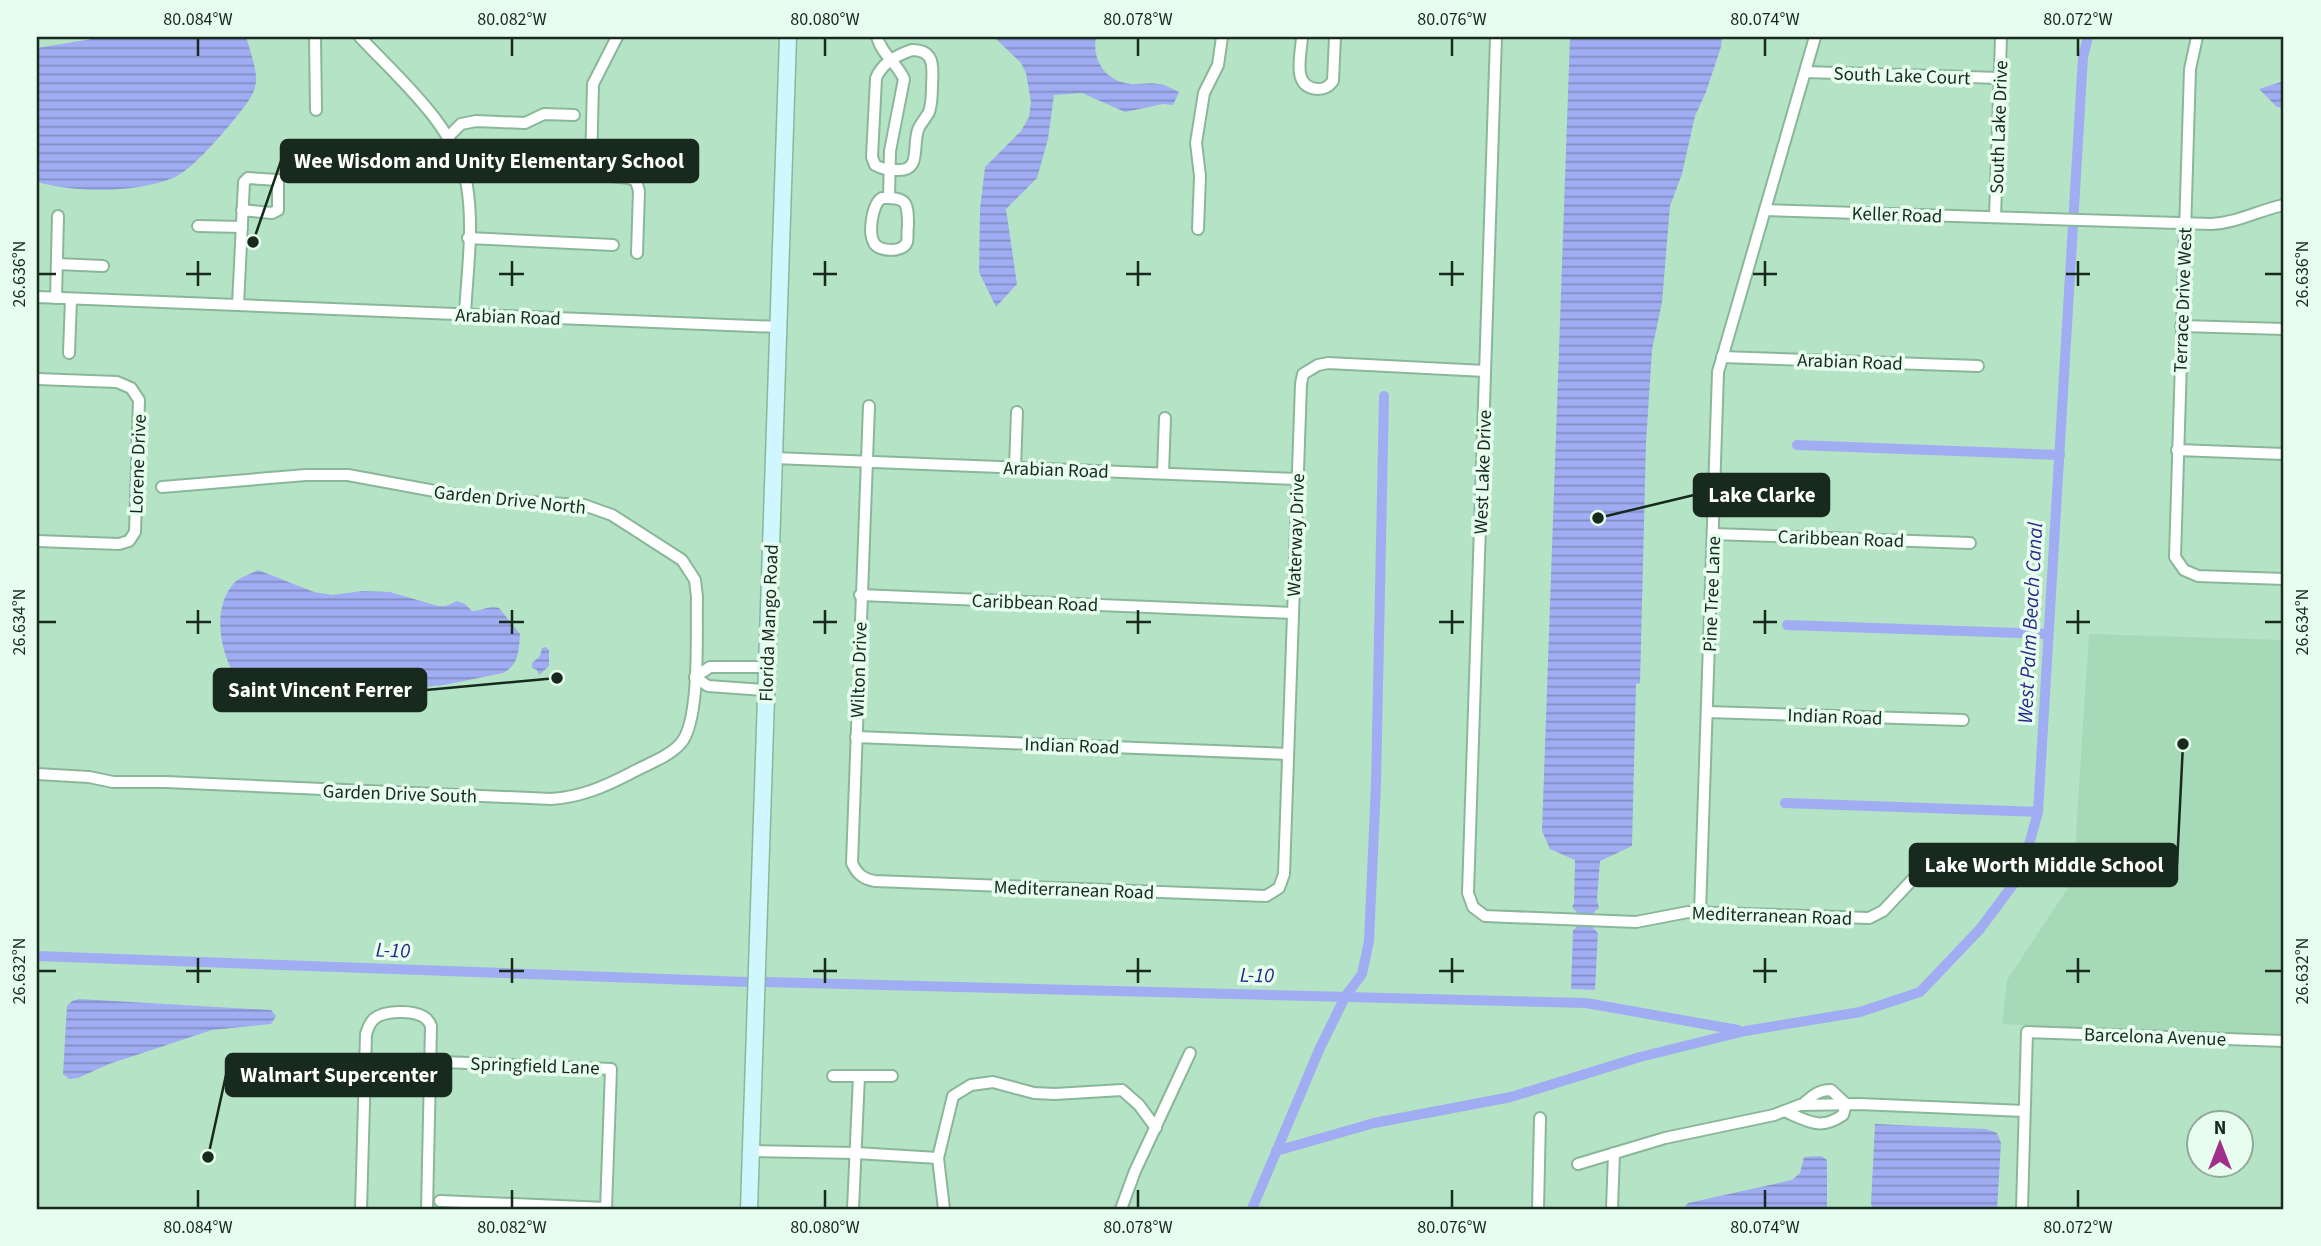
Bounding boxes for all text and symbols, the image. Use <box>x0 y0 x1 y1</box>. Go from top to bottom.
text: 80.084°W <box>163 7 233 32</box>
text: 80.082°W <box>477 7 547 32</box>
text: 80.080°W <box>790 7 860 32</box>
text: 80.078°W <box>1103 7 1173 32</box>
text: 80.076°W <box>1417 7 1487 32</box>
text: 80.074°W <box>1730 7 1800 32</box>
text: 80.072°W <box>2043 7 2113 32</box>
street label: South Lake Drive <box>1984 60 2015 194</box>
street label: South Lake Court <box>1833 61 1971 92</box>
callout: Wee Wisdom and Unity Elementary School <box>281 140 698 182</box>
text: Wee Wisdom and Unity Elementary School <box>294 146 684 176</box>
street label: Keller Road <box>1851 200 1943 231</box>
street label: Terrace Drive West <box>2167 226 2200 373</box>
text: 26.636°N <box>7 241 32 307</box>
text: 26.636°N <box>2290 241 2315 307</box>
street label: Arabian Road <box>455 302 561 333</box>
street label: Arabian Road <box>1797 347 1903 378</box>
street label: West Lake Drive <box>1468 409 1499 535</box>
street label: Lorene Drive <box>123 414 154 514</box>
street label: Arabian Road <box>1003 455 1109 486</box>
street label: Waterway Drive <box>1281 473 1312 597</box>
callout: Lake Clarke <box>1694 474 1829 516</box>
street label: Garden Drive North <box>432 479 587 522</box>
text: Lake Clarke <box>1708 480 1816 510</box>
water label: West Palm Beach Canal <box>2010 521 2050 725</box>
street label: Caribbean Road <box>1777 524 1905 555</box>
street label: Pine Tree Lane <box>1697 536 1728 653</box>
street label: Florida Mango Road <box>753 544 786 702</box>
street label: Caribbean Road <box>971 588 1099 619</box>
text: 26.634°N <box>7 589 32 655</box>
text: 26.634°N <box>2290 589 2315 655</box>
street label: Wilton Drive <box>844 621 875 719</box>
callout: Saint Vincent Ferrer <box>214 669 426 711</box>
text: Saint Vincent Ferrer <box>228 675 413 705</box>
street label: Indian Road <box>1787 702 1883 733</box>
street label: Indian Road <box>1024 731 1120 762</box>
street label: Garden Drive South <box>322 778 478 811</box>
callout: Lake Worth Middle School <box>1910 844 2177 886</box>
text: Lake Worth Middle School <box>1924 850 2164 880</box>
street label: Mediterranean Road <box>993 874 1155 907</box>
street label: Mediterranean Road <box>1691 900 1853 933</box>
water label: L-10 <box>375 934 411 966</box>
text: 26.632°N <box>7 938 32 1004</box>
text: 26.632°N <box>2290 938 2315 1004</box>
water label: L-10 <box>1240 960 1274 990</box>
street label: Barcelona Avenue <box>2083 1022 2227 1053</box>
street label: Springfield Lane <box>470 1051 600 1082</box>
callout: Walmart Supercenter <box>226 1054 451 1096</box>
text: Walmart Supercenter <box>240 1060 438 1090</box>
north arrow <box>2184 1110 2254 1180</box>
text: N <box>2214 1115 2226 1142</box>
text: 80.084°W <box>163 1215 233 1240</box>
text: 80.082°W <box>477 1215 547 1240</box>
text: 80.080°W <box>790 1215 860 1240</box>
text: 80.078°W <box>1103 1215 1173 1240</box>
text: 80.076°W <box>1417 1215 1487 1240</box>
text: 80.074°W <box>1730 1215 1800 1240</box>
text: 80.072°W <box>2043 1215 2113 1240</box>

